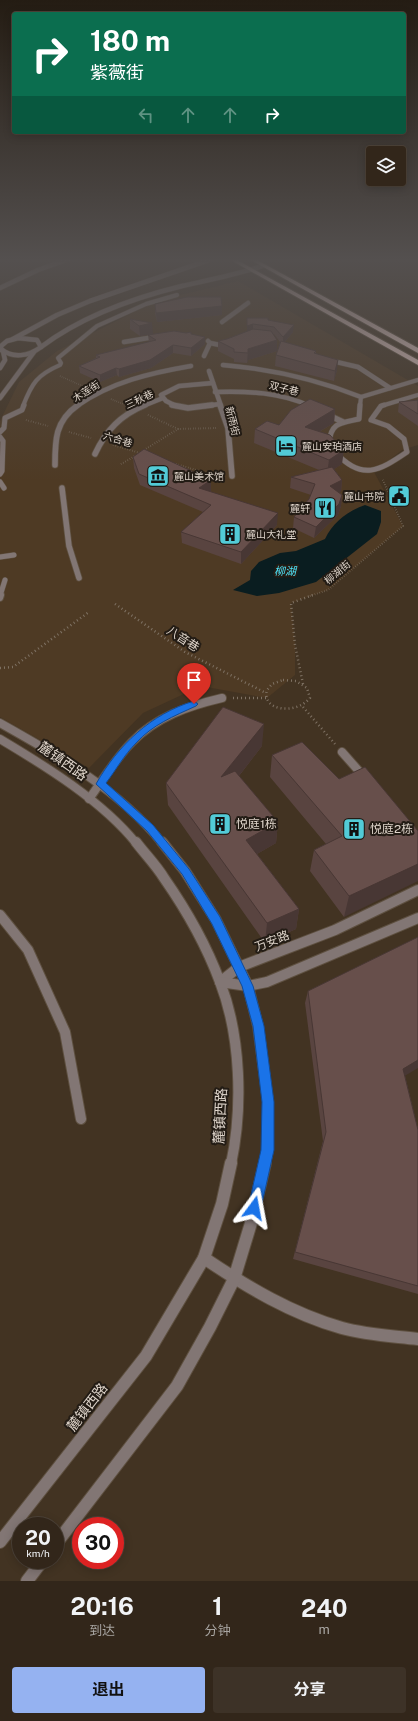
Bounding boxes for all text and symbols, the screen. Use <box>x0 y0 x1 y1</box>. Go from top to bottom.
text: 180 m <box>90 24 170 57</box>
icon: right <box>24 28 76 80</box>
text: 紫薇街 <box>90 62 144 83</box>
icon: left <box>135 104 157 126</box>
icon: ahead <box>177 104 199 126</box>
icon: ahead <box>219 104 241 126</box>
icon: right <box>261 104 283 126</box>
map controls <box>366 146 406 186</box>
button: layers <box>366 146 406 186</box>
street label: 木莲街 <box>70 378 102 404</box>
street label: 双子巷 <box>268 379 300 397</box>
street label: 三秋巷 <box>123 387 155 411</box>
street label: 新雨街 <box>224 405 242 437</box>
street label: 六合巷 <box>102 429 134 449</box>
hotel icon: 麓山安珀酒店 <box>273 433 299 459</box>
place label: 麓山安珀酒店 <box>302 440 362 452</box>
museum icon: 麓山美术馆 <box>145 463 171 489</box>
place label: 麓山美术馆 <box>174 470 224 482</box>
public building icon: 麓山书院 <box>386 483 412 509</box>
place label: 麓山书院 <box>344 490 384 502</box>
restaurant icon: 麓轩 <box>312 495 338 521</box>
place label: 麓轩 <box>290 502 310 514</box>
building icon: 麓山大礼堂 <box>217 521 243 547</box>
place label: 麓山大礼堂 <box>246 528 296 540</box>
street label: 柳湖街 <box>322 558 352 586</box>
water label: 柳湖 <box>274 565 298 577</box>
street label: 八音巷 <box>164 623 202 655</box>
pin <box>177 663 211 704</box>
icon: arrive <box>183 669 205 691</box>
street label: 麓镇西路 <box>35 738 91 784</box>
building icon: 悦庭1栋 <box>207 811 233 837</box>
building icon: 悦庭2栋 <box>341 816 367 842</box>
place label: 悦庭1栋 <box>236 817 277 831</box>
place label: 悦庭2栋 <box>370 822 413 836</box>
street label: 万安路 <box>253 928 291 954</box>
street label: 麓镇西路 <box>211 1088 229 1144</box>
position arrow <box>233 1187 275 1229</box>
street label: 麓镇西路 <box>63 1380 111 1434</box>
speed limit sign: 30 <box>72 1517 124 1569</box>
text: 20 <box>25 1526 51 1550</box>
text: km/h <box>26 1547 50 1559</box>
text: 20:16 <box>71 1592 134 1620</box>
text: 1 <box>212 1592 223 1620</box>
text: 240 <box>301 1594 347 1622</box>
text: m <box>319 1622 330 1637</box>
text: 到达 <box>89 1623 115 1638</box>
text: 分钟 <box>204 1623 230 1638</box>
button: 退出 <box>12 1667 205 1713</box>
button: 分享 <box>213 1667 406 1713</box>

